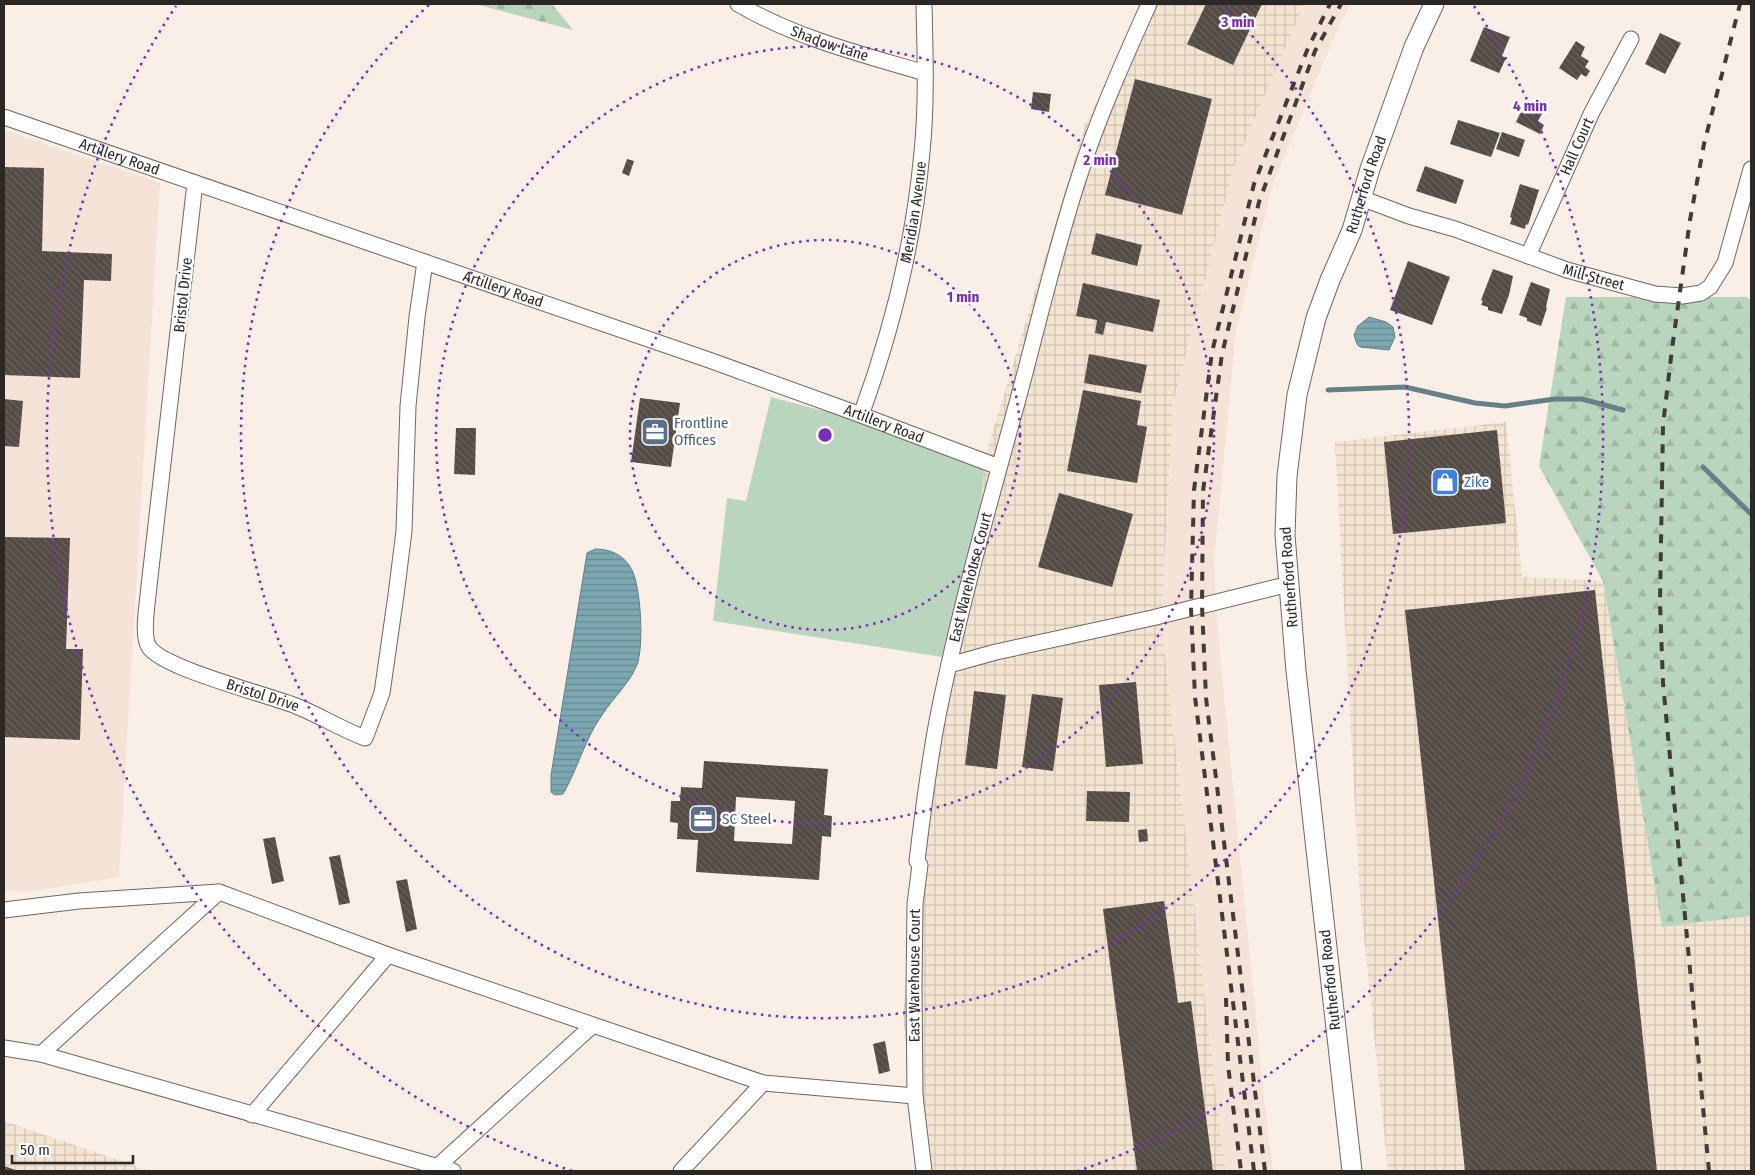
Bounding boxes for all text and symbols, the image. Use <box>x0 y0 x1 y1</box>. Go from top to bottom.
text: 3 min <box>1220 13 1255 31</box>
street label: Shadow Lane <box>788 22 871 65</box>
text: 4 min <box>1513 97 1547 115</box>
street label: Hall Court <box>1556 115 1597 178</box>
street label: Rutherford Road <box>1342 134 1390 236</box>
street label: Artillery Road <box>77 135 162 179</box>
text: 2 min <box>1082 151 1117 169</box>
street label: Meridian Avenue <box>896 160 930 265</box>
street label: Bristol Drive <box>170 257 196 333</box>
street label: Mill Street <box>1561 260 1626 294</box>
street label: Artillery Road <box>461 267 546 311</box>
text: 1 min <box>947 288 979 306</box>
street label: Artillery Road <box>842 401 926 447</box>
place label: Frontline Offices <box>674 414 728 449</box>
office icon: Frontline Offices <box>640 417 670 447</box>
centre of rings <box>816 426 834 444</box>
shop icon: Zike <box>1430 467 1460 497</box>
place label: Zike <box>1464 473 1489 491</box>
street label: East Warehouse Court <box>945 510 996 644</box>
street label: Rutherford Road <box>1276 526 1302 628</box>
street label: Bristol Drive <box>224 675 302 715</box>
office icon: SC Steel <box>688 804 718 834</box>
place label: SC Steel <box>722 810 772 828</box>
street label: East Warehouse Court <box>905 909 924 1042</box>
street label: Rutherford Road <box>1316 929 1344 1031</box>
scale bar <box>12 1132 134 1164</box>
text: 50 m <box>20 1141 50 1159</box>

